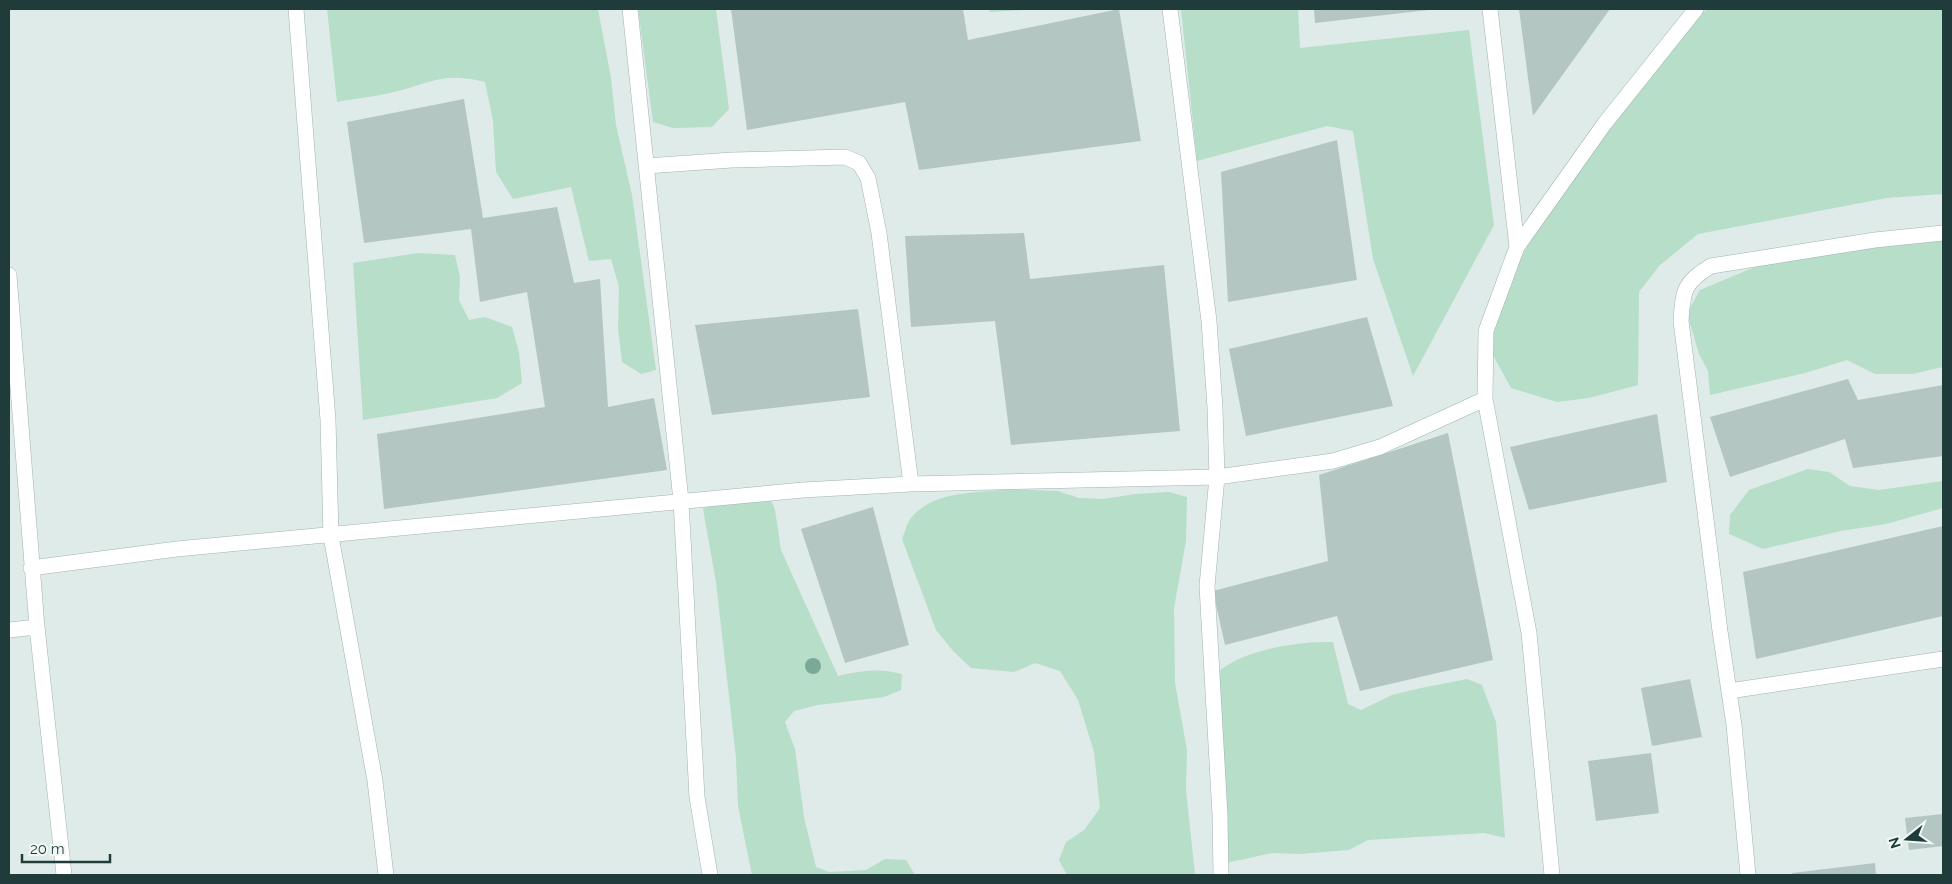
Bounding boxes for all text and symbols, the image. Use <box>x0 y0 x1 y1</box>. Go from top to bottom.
north arrow <box>1882 814 1932 864</box>
scale bar <box>22 832 110 864</box>
text: N <box>1885 835 1904 850</box>
text: 20 m <box>30 840 65 858</box>

